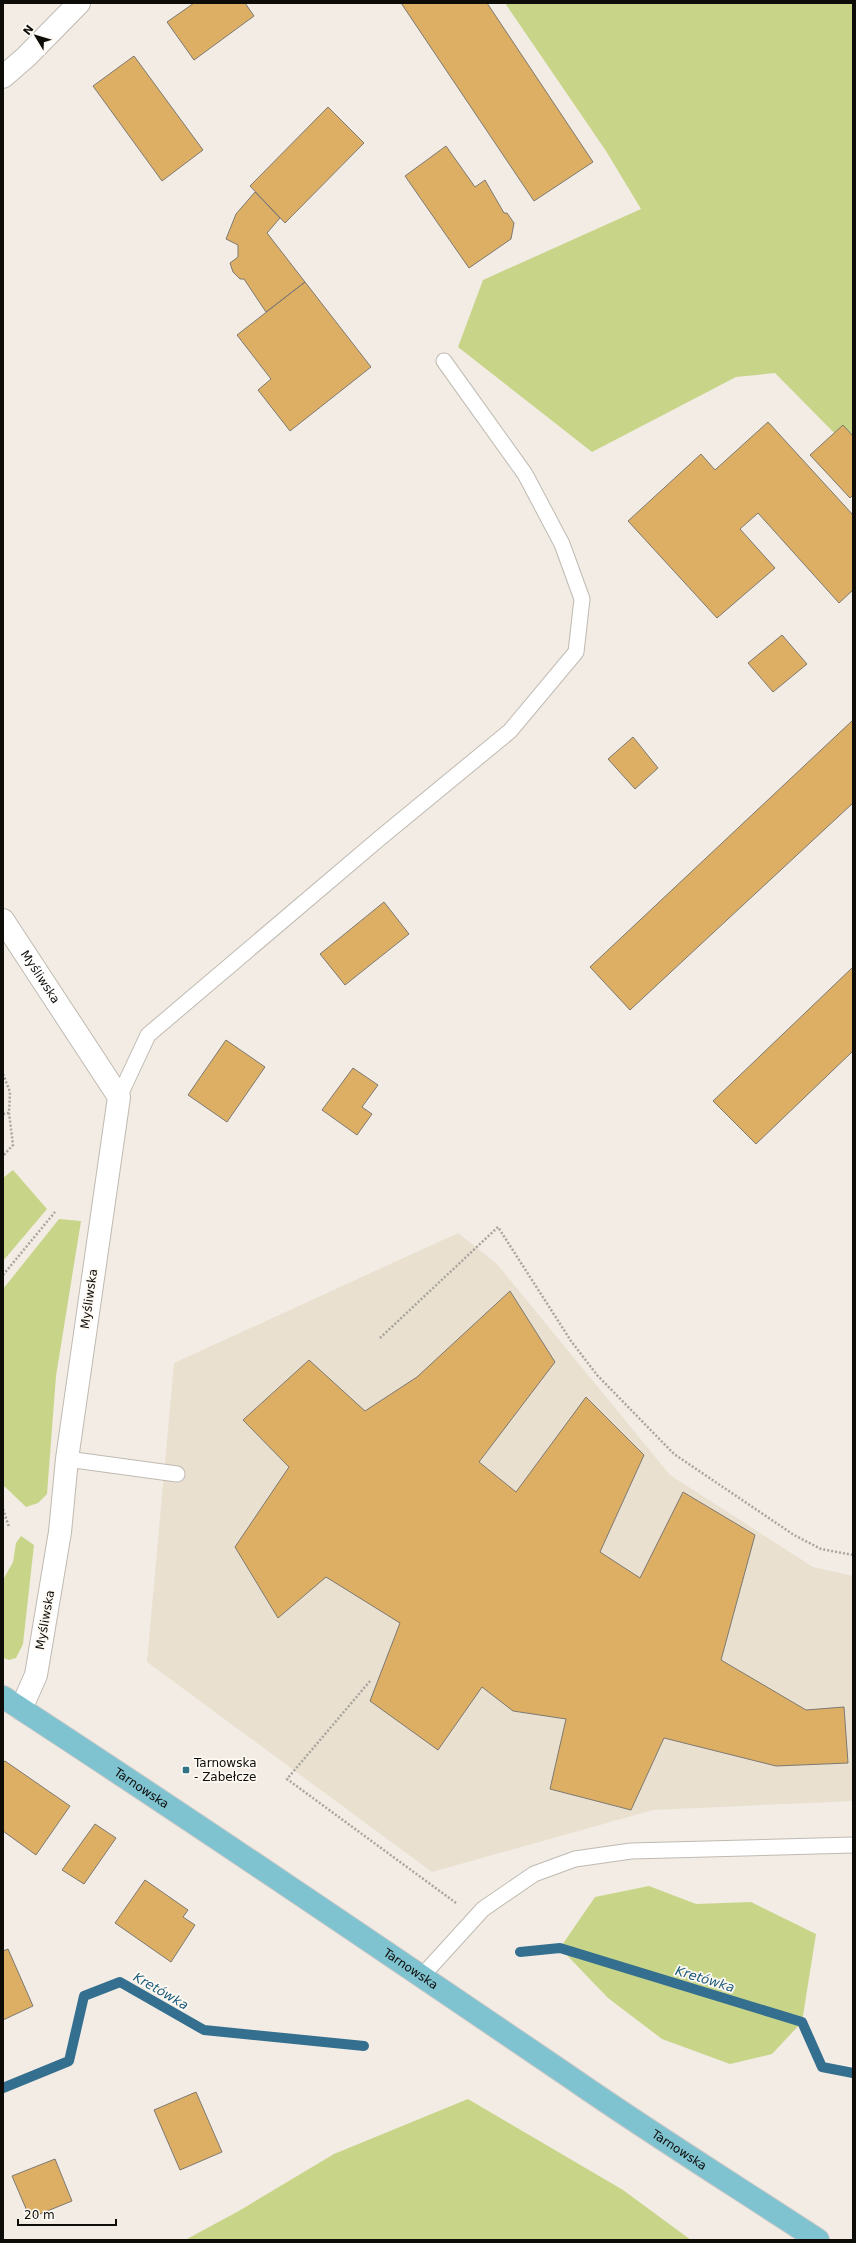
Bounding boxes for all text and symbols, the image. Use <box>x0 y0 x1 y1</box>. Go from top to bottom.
north arrow <box>16 16 56 56</box>
text: N <box>21 23 36 38</box>
street label: Myśliwska <box>18 948 63 1006</box>
street label: Myśliwska <box>78 1268 100 1330</box>
street label: Myśliwska <box>33 1589 57 1651</box>
place label: Tarnowska - Zabełcze <box>193 1756 257 1784</box>
street label: Tarnowska <box>111 1765 172 1811</box>
marker: Tarnowska - Zabełcze <box>181 1765 191 1775</box>
street label: Tarnowska <box>380 1945 440 1992</box>
water label: Kretówka <box>674 1963 736 1995</box>
water label: Kretówka <box>131 1969 191 2013</box>
street label: Tarnowska <box>648 2127 709 2173</box>
scale bar <box>18 2201 116 2227</box>
text: 20 m <box>24 2208 55 2222</box>

